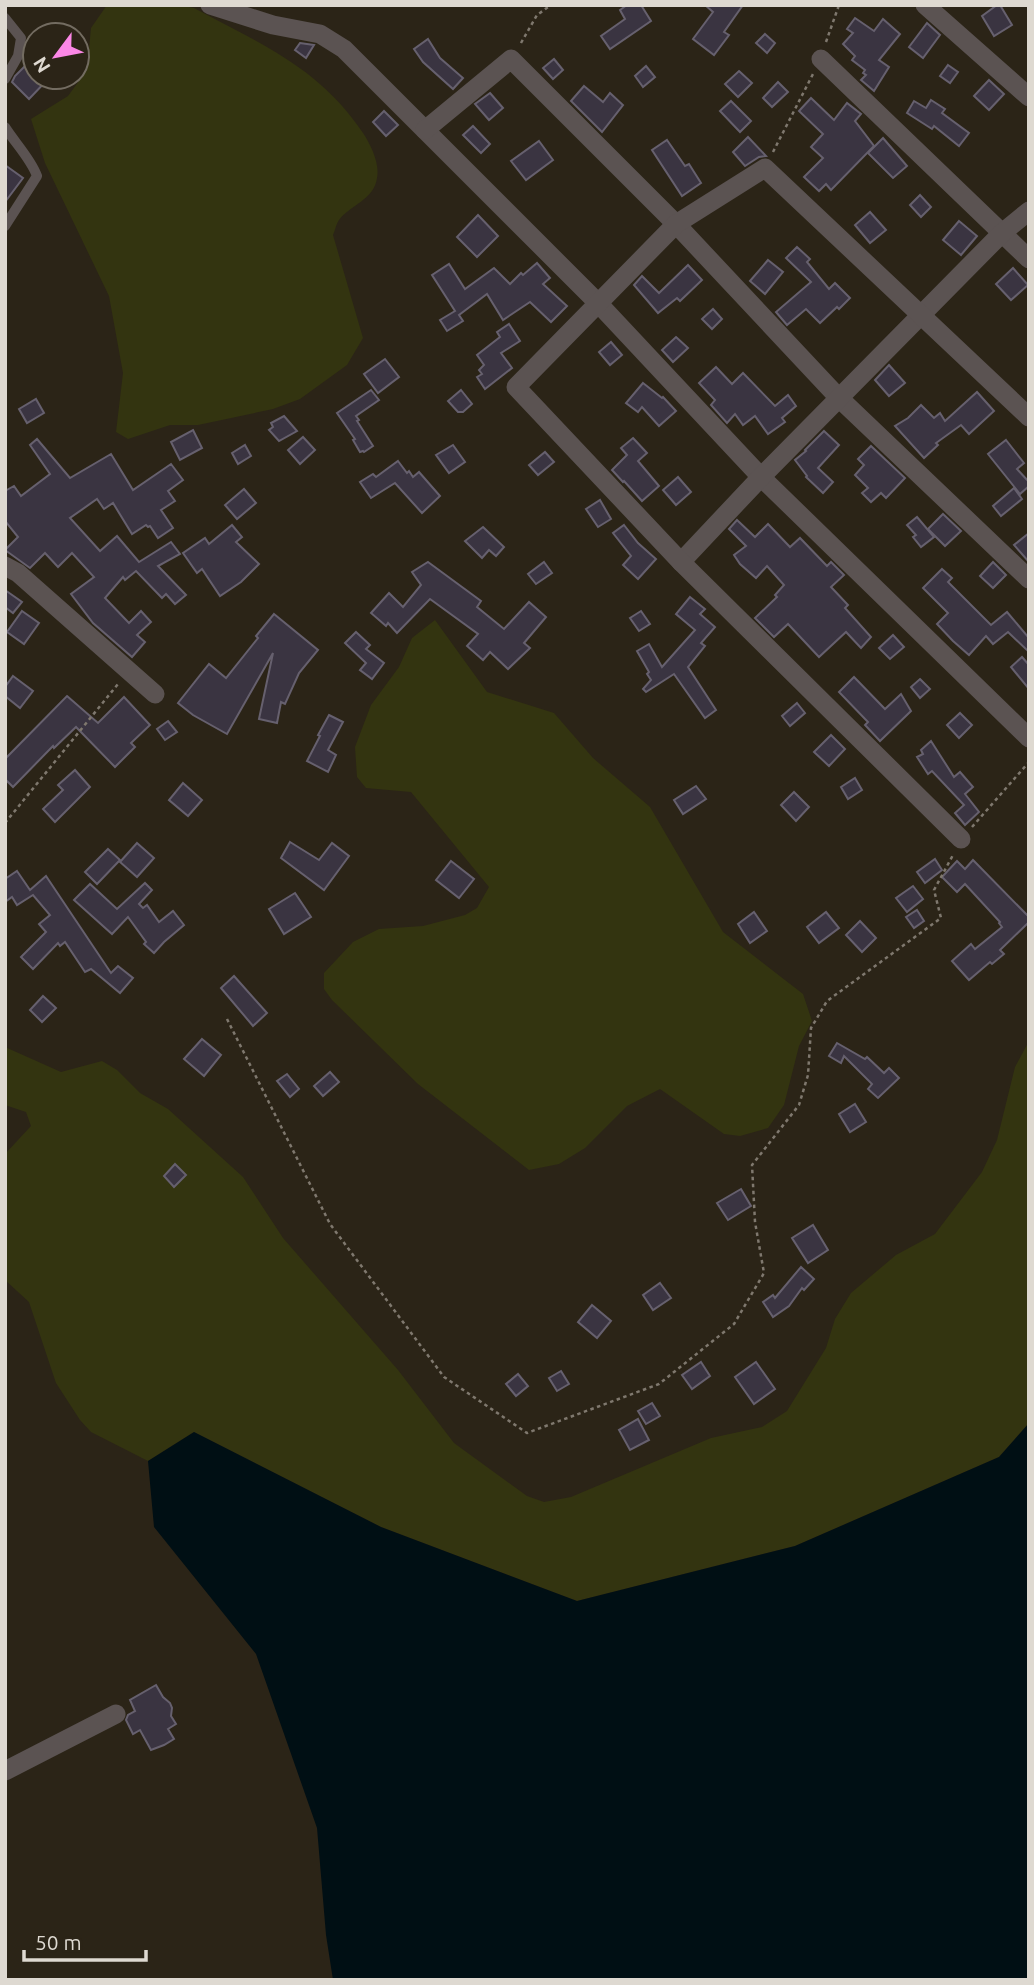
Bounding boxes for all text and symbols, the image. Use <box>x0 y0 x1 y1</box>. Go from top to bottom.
north arrow <box>21 21 91 91</box>
text: N <box>28 53 55 77</box>
scale bar <box>24 1918 147 1962</box>
text: 50 m <box>35 1930 82 1954</box>

